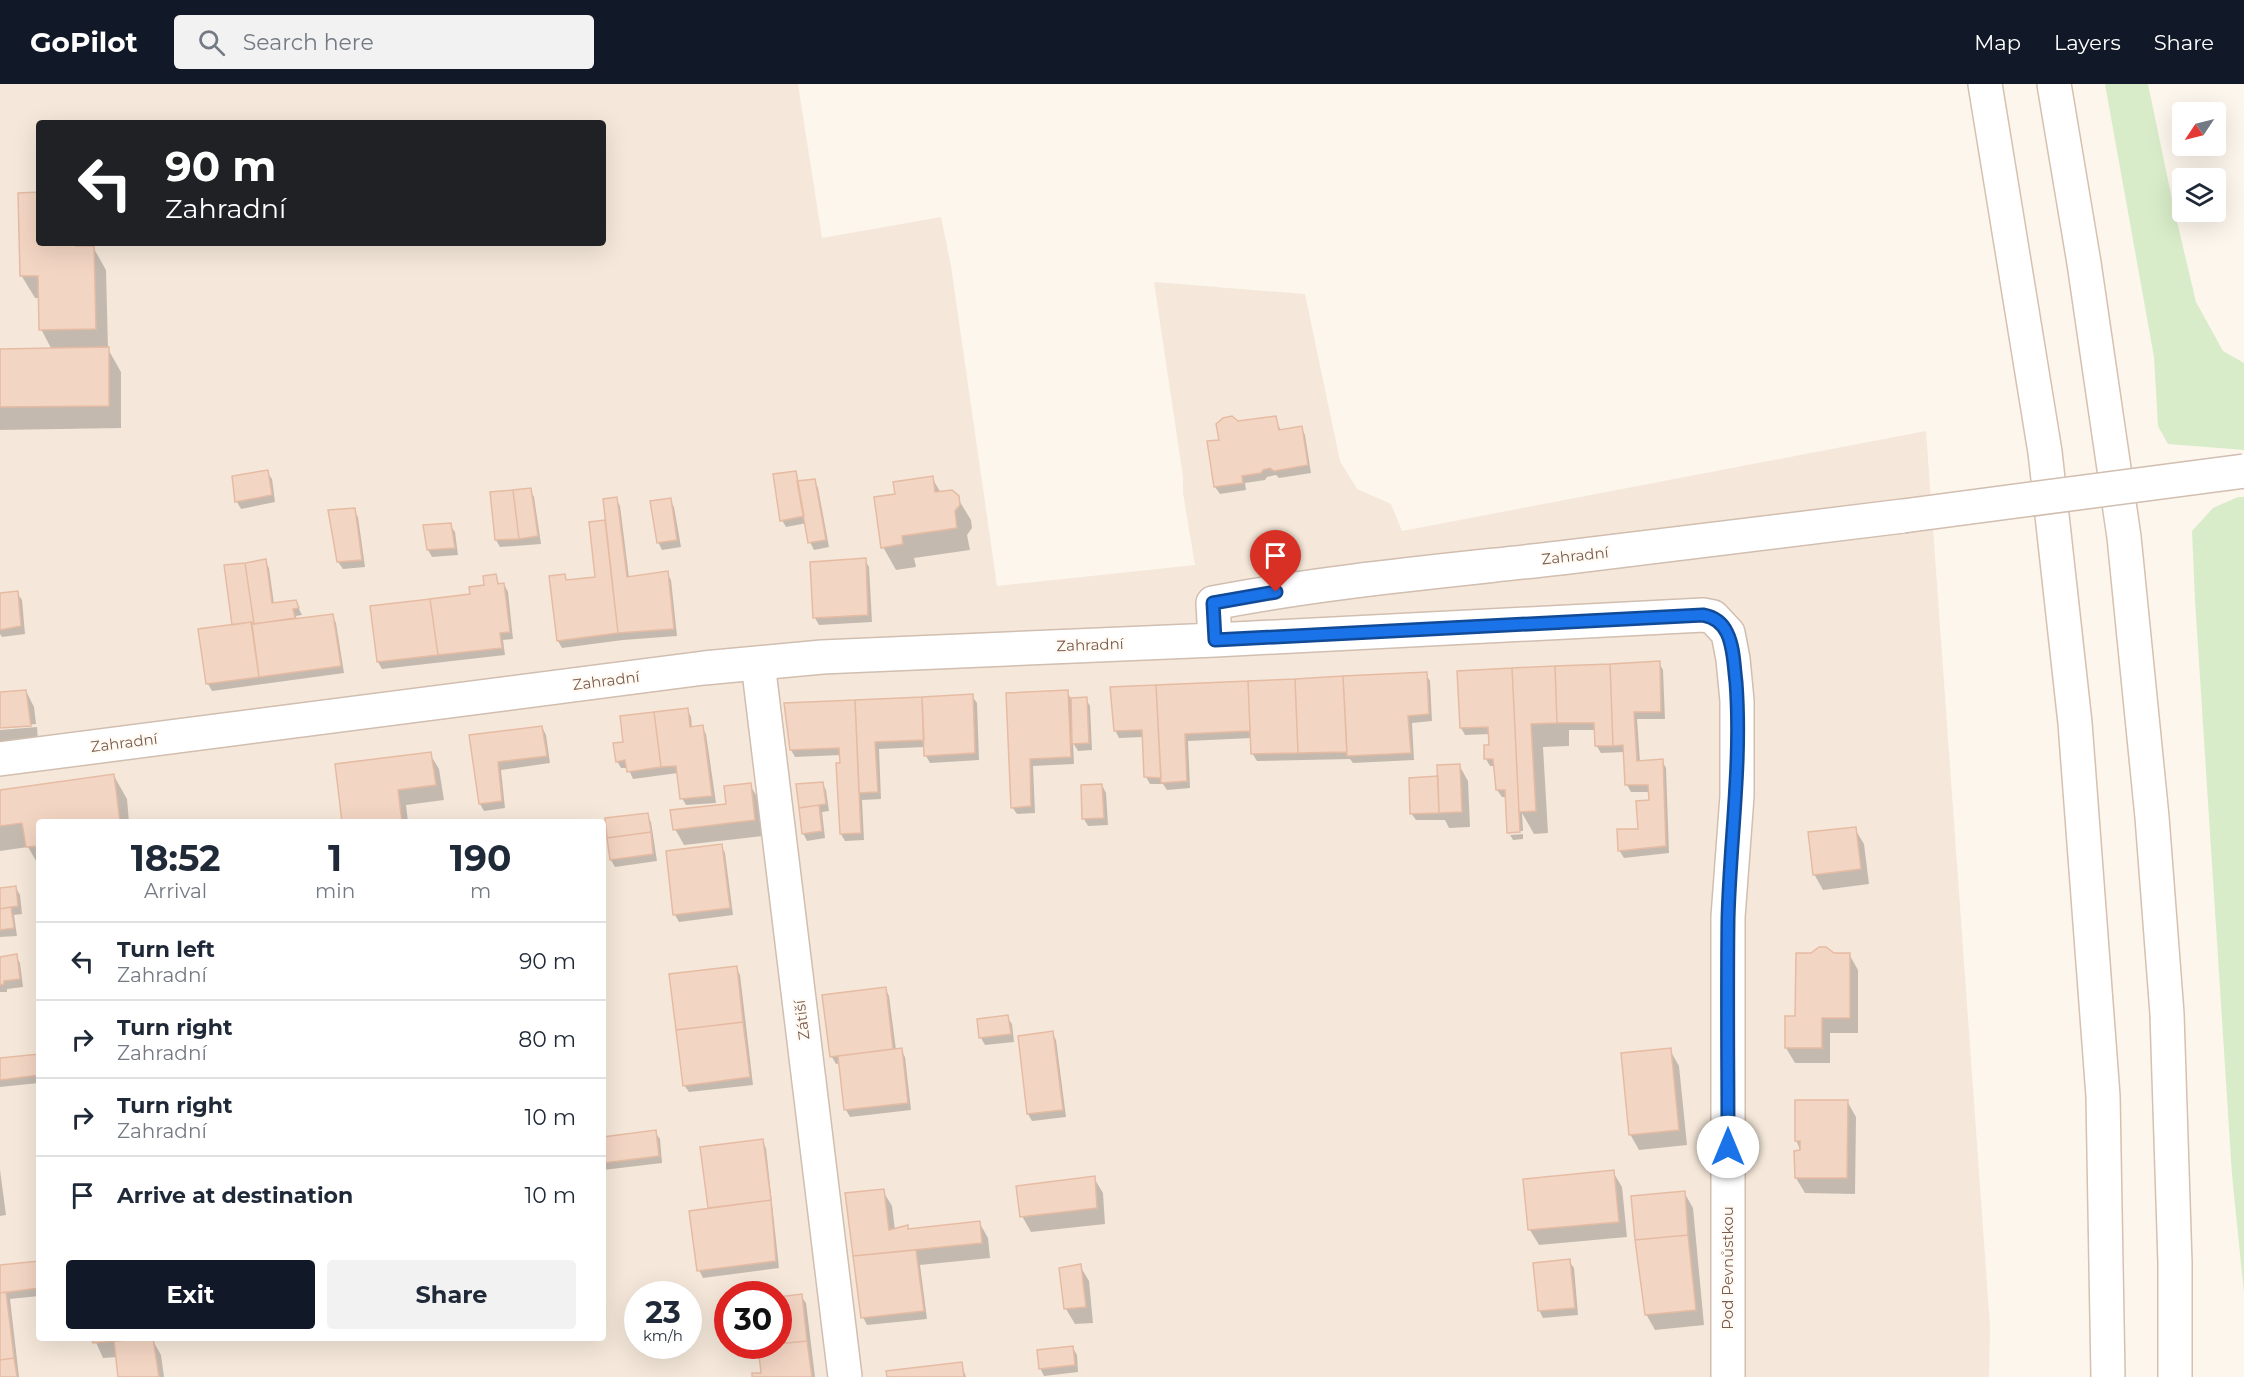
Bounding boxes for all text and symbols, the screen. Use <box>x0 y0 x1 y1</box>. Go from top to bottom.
search box <box>174 15 594 69</box>
text: GoPilot <box>30 25 138 59</box>
icon: search <box>195 26 228 59</box>
text: Search here <box>243 29 374 56</box>
text: Map <box>1974 30 2021 55</box>
text: Layers <box>2054 30 2121 55</box>
text: Share <box>2154 30 2214 55</box>
north arrow <box>2172 102 2226 156</box>
map controls <box>2172 102 2226 222</box>
text: 90 m <box>165 140 276 192</box>
icon: left <box>66 144 144 222</box>
button: layers <box>2172 168 2226 222</box>
text: Zahradní <box>165 192 286 225</box>
pin <box>1250 530 1301 592</box>
icon: arrive <box>1259 539 1292 572</box>
street label: Zahradní <box>1540 542 1610 568</box>
street label: Zahradní <box>1056 634 1125 655</box>
street label: Zahradní <box>571 667 641 694</box>
street label: Zahradní <box>89 729 159 756</box>
text: 18:52 <box>131 836 220 880</box>
text: 1 <box>328 836 342 880</box>
text: 190 <box>450 836 511 880</box>
text: Arrival <box>144 879 207 903</box>
text: min <box>315 879 355 903</box>
text: m <box>470 879 491 903</box>
text: Turn left <box>117 936 215 963</box>
icon: left <box>66 945 99 978</box>
text: 90 m <box>519 948 576 975</box>
text: Zahradní <box>117 963 207 987</box>
street label: Zátiší <box>790 998 813 1041</box>
text: Turn right <box>117 1014 232 1041</box>
icon: right <box>66 1023 99 1056</box>
text: 80 m <box>518 1026 576 1053</box>
text: Zahradní <box>117 1041 207 1065</box>
text: Turn right <box>117 1092 232 1119</box>
icon: right <box>66 1101 99 1134</box>
text: 10 m <box>524 1104 576 1131</box>
position arrow <box>1696 1115 1760 1179</box>
text: Zahradní <box>117 1119 207 1143</box>
icon: arrive <box>66 1179 99 1212</box>
text: Arrive at destination <box>117 1182 353 1209</box>
text: 10 m <box>524 1182 576 1209</box>
street label: Pod Pevnůstkou <box>1718 1206 1737 1330</box>
button: Exit <box>66 1260 315 1329</box>
button: Share <box>327 1260 576 1329</box>
speed limit sign: 30 <box>714 1281 792 1359</box>
text: 23 <box>645 1294 681 1331</box>
text: km/h <box>643 1326 683 1345</box>

